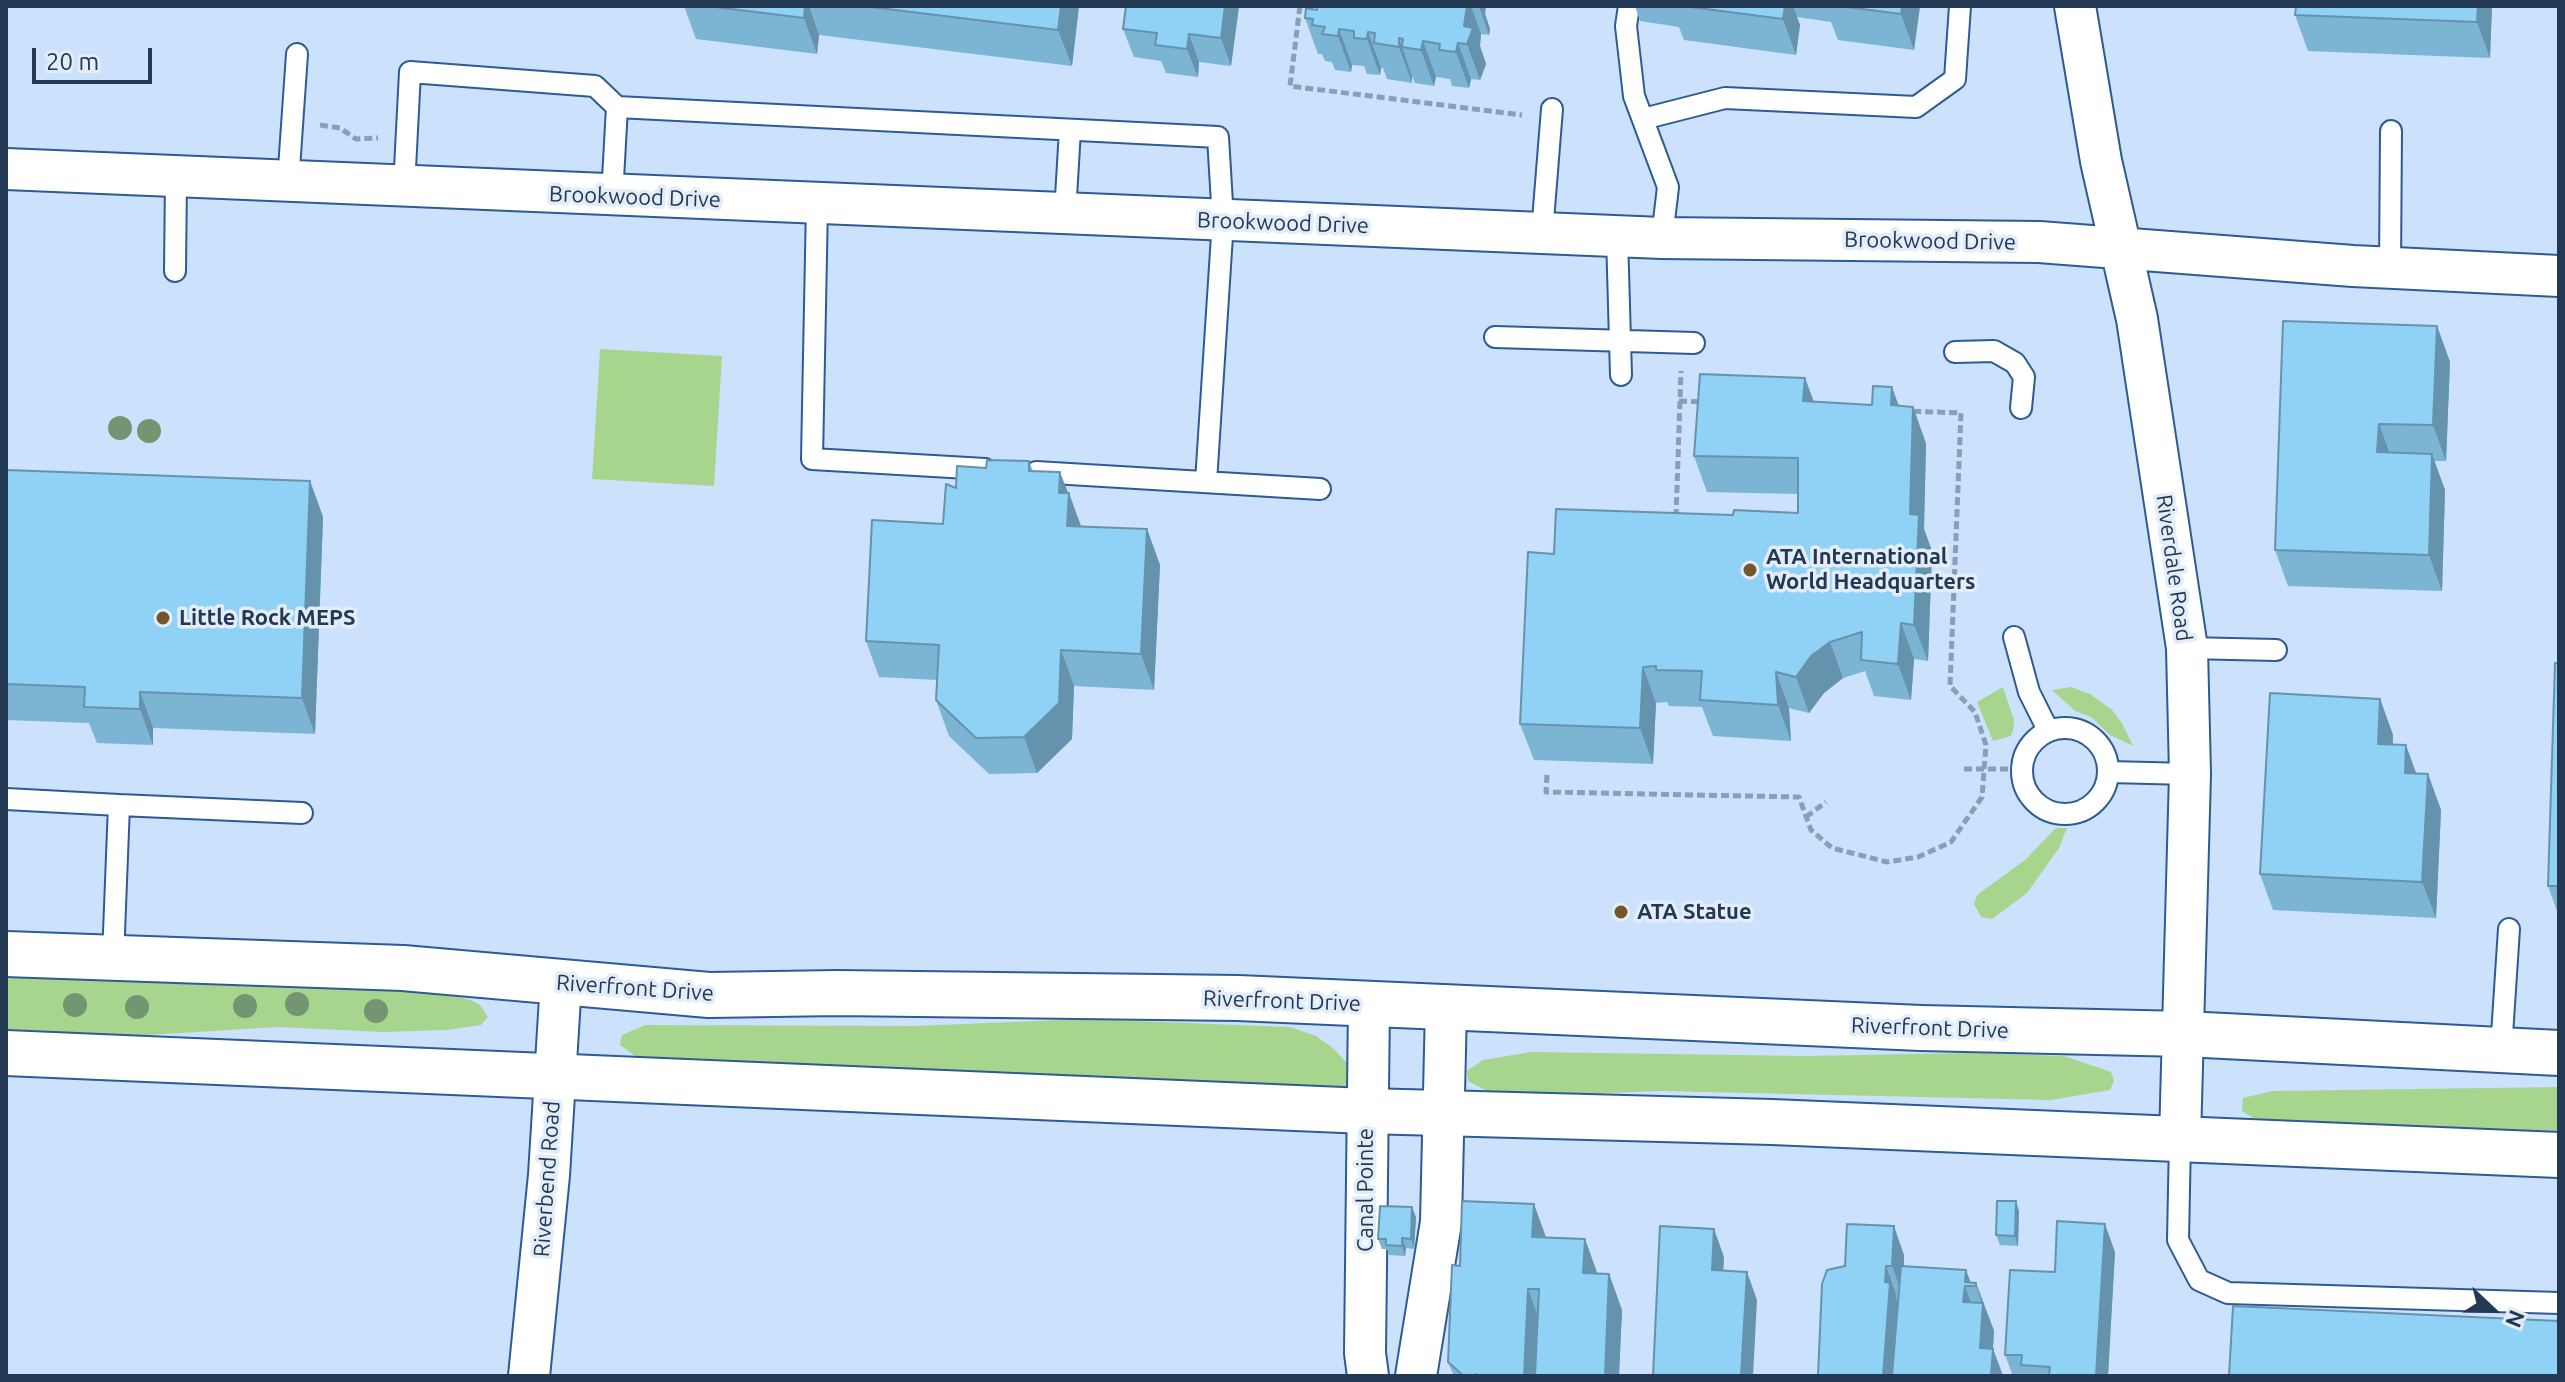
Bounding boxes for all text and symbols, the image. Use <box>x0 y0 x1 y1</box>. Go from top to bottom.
scale bar <box>36 32 156 82</box>
text: 20 m <box>46 48 99 75</box>
street label: Brookwood Drive <box>549 181 721 213</box>
street label: Brookwood Drive <box>1197 207 1369 239</box>
street label: Brookwood Drive <box>1844 226 2016 256</box>
street label: Riverdale Road <box>2151 493 2197 643</box>
place label: ATA International World Headquarters <box>1766 544 1975 596</box>
marker: ATA International World Headquarters <box>1741 561 1759 579</box>
place label: Little Rock MEPS <box>179 605 355 631</box>
marker: Little Rock MEPS <box>154 609 172 627</box>
place label: ATA Statue <box>1637 899 1752 925</box>
marker: ATA Statue <box>1612 903 1630 921</box>
street label: Riverfront Drive <box>555 969 715 1007</box>
street label: Riverfront Drive <box>1203 985 1361 1017</box>
street label: Riverfront Drive <box>1851 1012 2009 1044</box>
street label: Riverbend Road <box>528 1100 566 1258</box>
street label: Canal Pointe <box>1353 1128 1379 1252</box>
north arrow <box>2453 1270 2533 1350</box>
text: N <box>2501 1307 2530 1331</box>

